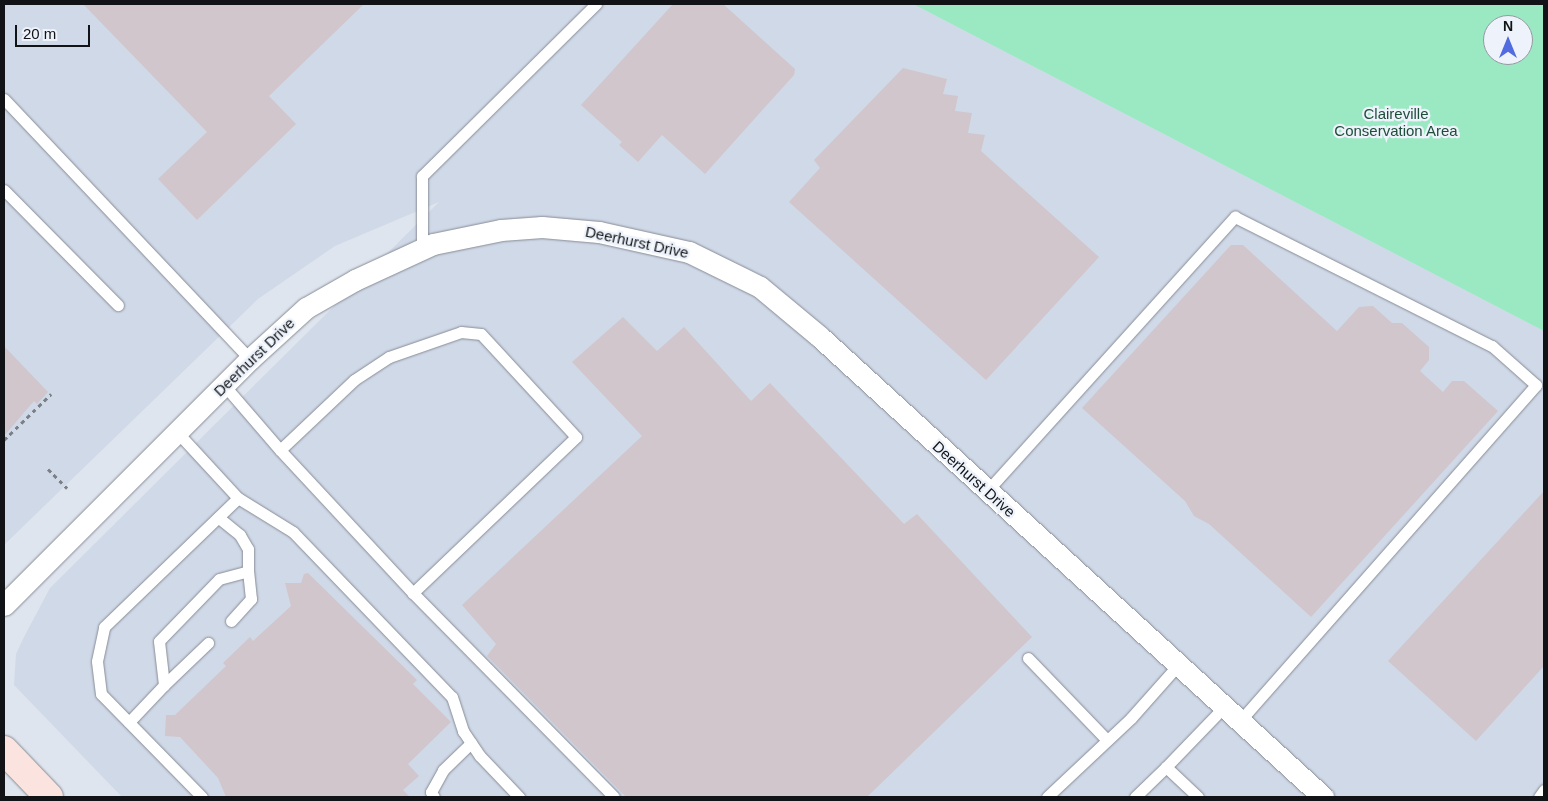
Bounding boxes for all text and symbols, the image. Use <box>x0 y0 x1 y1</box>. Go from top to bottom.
scale bar <box>18 15 92 47</box>
north arrow <box>1483 15 1533 65</box>
text: N <box>1503 18 1513 34</box>
text: 20 m <box>23 25 56 42</box>
park label: Claireville Conservation Area <box>1334 104 1458 139</box>
street label: Deerhurst Drive <box>584 222 690 262</box>
street label: Deerhurst Drive <box>210 314 298 400</box>
street label: Deerhurst Drive <box>929 437 1019 521</box>

